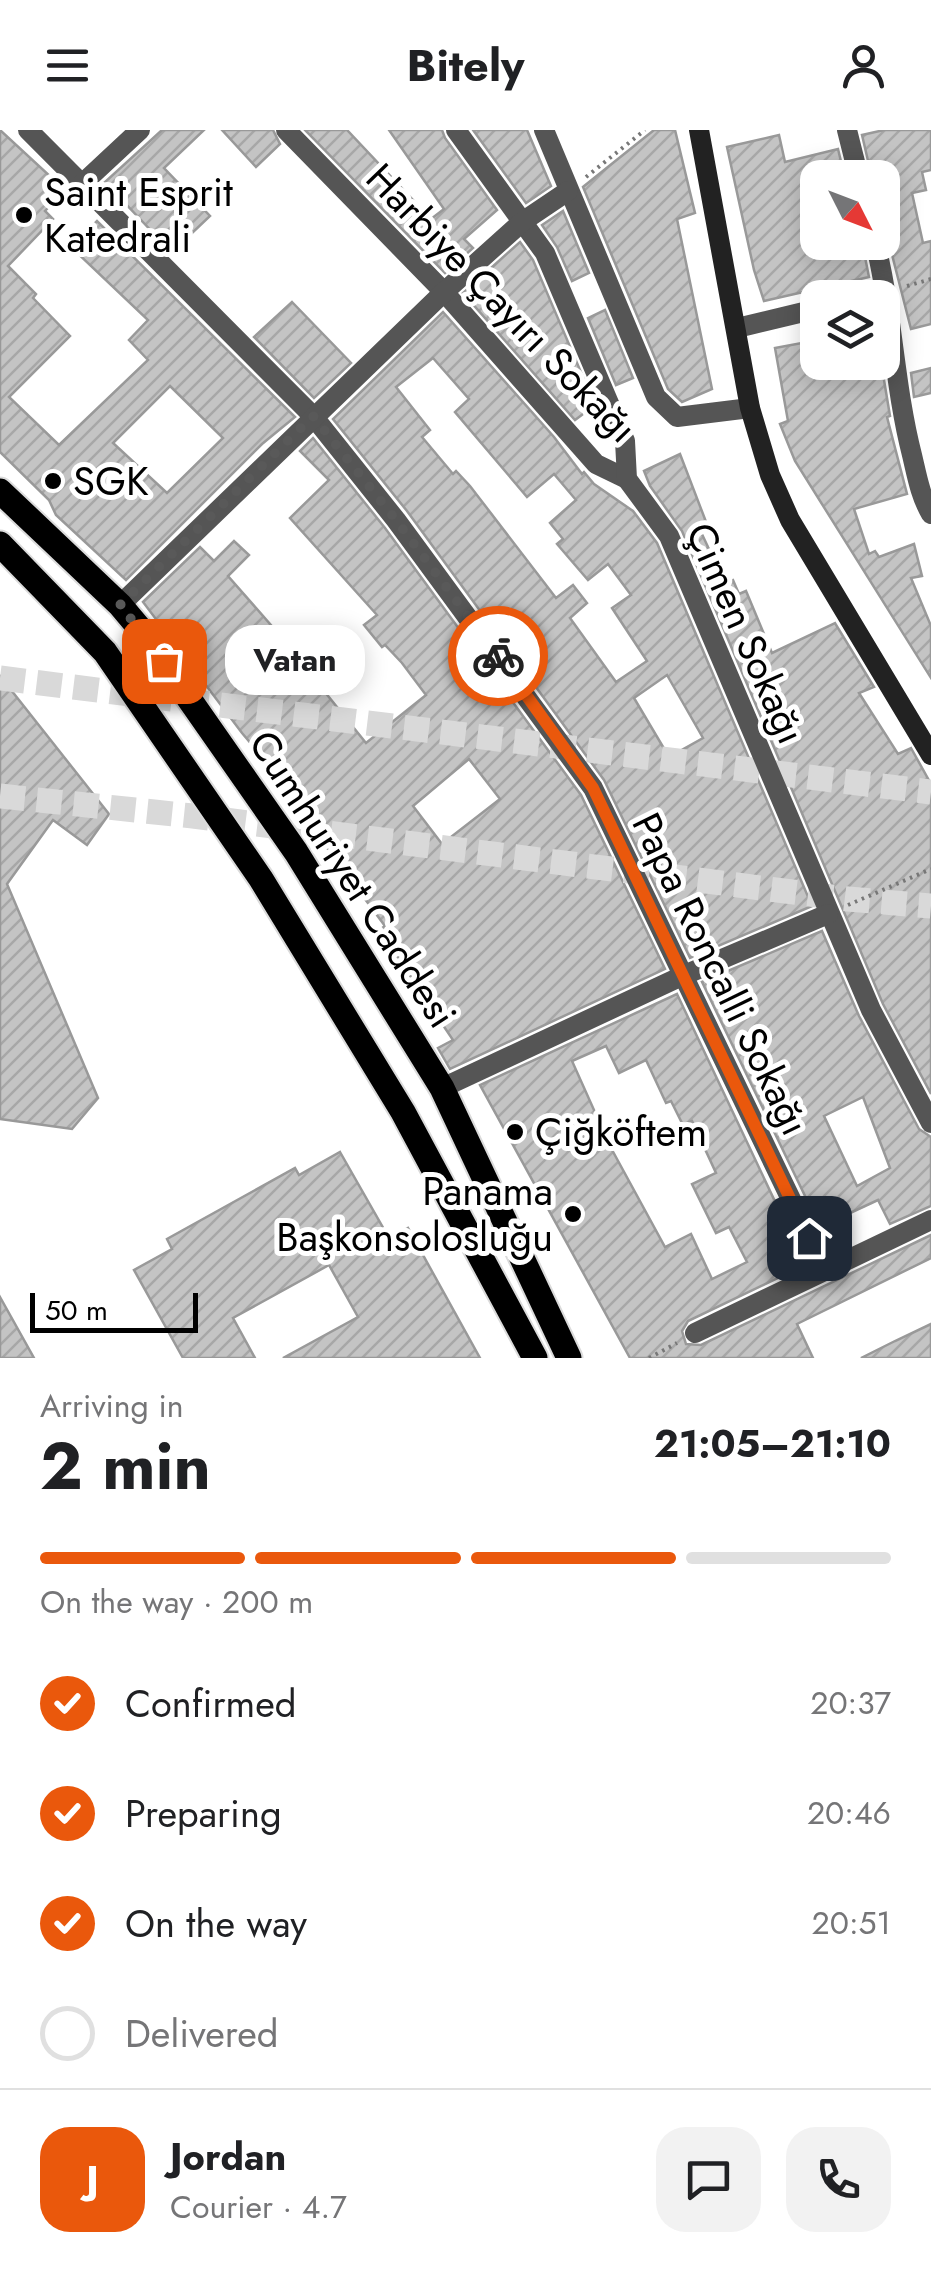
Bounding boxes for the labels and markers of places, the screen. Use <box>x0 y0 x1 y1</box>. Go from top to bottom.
place label: Saint Esprit Katedrali <box>44 163 233 267</box>
marker: Saint Esprit Katedrali <box>13 204 35 226</box>
place label: SGK <box>73 452 149 510</box>
marker: SGK <box>42 470 64 492</box>
pin <box>122 619 207 704</box>
callout: Vatan <box>224 626 364 696</box>
place label: Çiğköftem <box>535 1103 707 1161</box>
marker: Çiğköftem <box>504 1121 526 1143</box>
place label: Panama Başkonsolosluğu <box>276 1162 553 1266</box>
pin <box>767 1196 852 1281</box>
marker: Panama Başkonsolosluğu <box>562 1203 584 1225</box>

